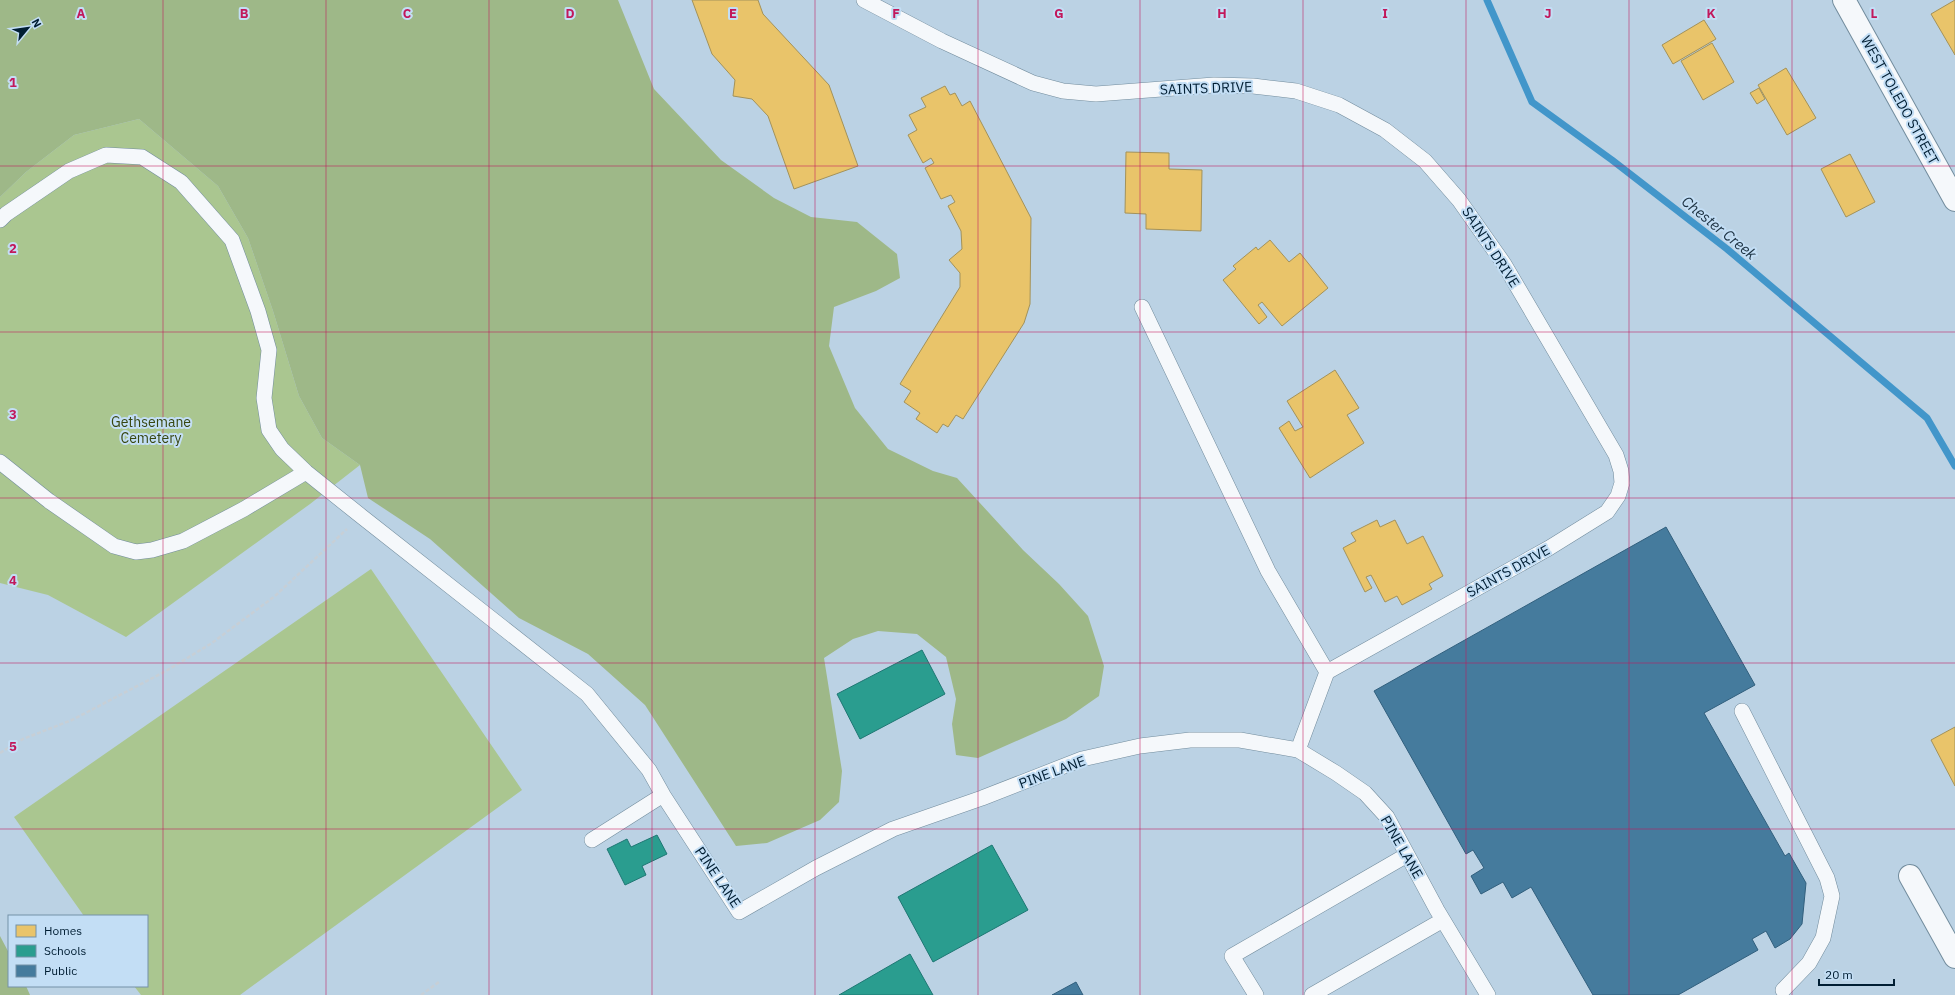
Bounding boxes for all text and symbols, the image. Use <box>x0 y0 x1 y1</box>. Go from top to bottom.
text: A <box>77 5 86 22</box>
text: B <box>240 5 249 22</box>
text: C <box>403 5 412 22</box>
text: D <box>565 5 575 22</box>
text: E <box>729 5 737 22</box>
text: F <box>892 5 900 22</box>
text: G <box>1054 5 1064 22</box>
text: H <box>1217 5 1227 22</box>
text: I <box>1382 5 1388 22</box>
text: J <box>1544 5 1552 22</box>
text: K <box>1706 5 1716 22</box>
text: L <box>1871 5 1878 22</box>
north arrow <box>8 8 48 48</box>
text: N <box>29 16 45 30</box>
street label: WEST TOLEDO STREET <box>1857 32 1943 168</box>
text: 1 <box>9 74 17 91</box>
street label: SAINTS DRIVE <box>1159 77 1253 99</box>
water label: Chester Creek <box>1678 192 1761 264</box>
street label: SAINTS DRIVE <box>1458 203 1524 291</box>
text: 2 <box>9 240 17 257</box>
text: 3 <box>9 406 17 423</box>
park label: Gethsemane Cemetery <box>111 413 191 447</box>
street label: SAINTS DRIVE <box>1463 541 1553 601</box>
text: 4 <box>9 572 17 589</box>
text: 5 <box>9 738 17 755</box>
street label: PINE LANE <box>1016 752 1088 792</box>
street label: PINE LANE <box>1377 812 1427 882</box>
street label: PINE LANE <box>691 843 745 911</box>
legend <box>8 915 148 987</box>
text: Homes <box>44 923 82 938</box>
text: Schools <box>44 943 87 958</box>
scale bar <box>1819 961 1894 987</box>
text: Public <box>44 963 77 978</box>
text: 20 m <box>1825 967 1853 982</box>

